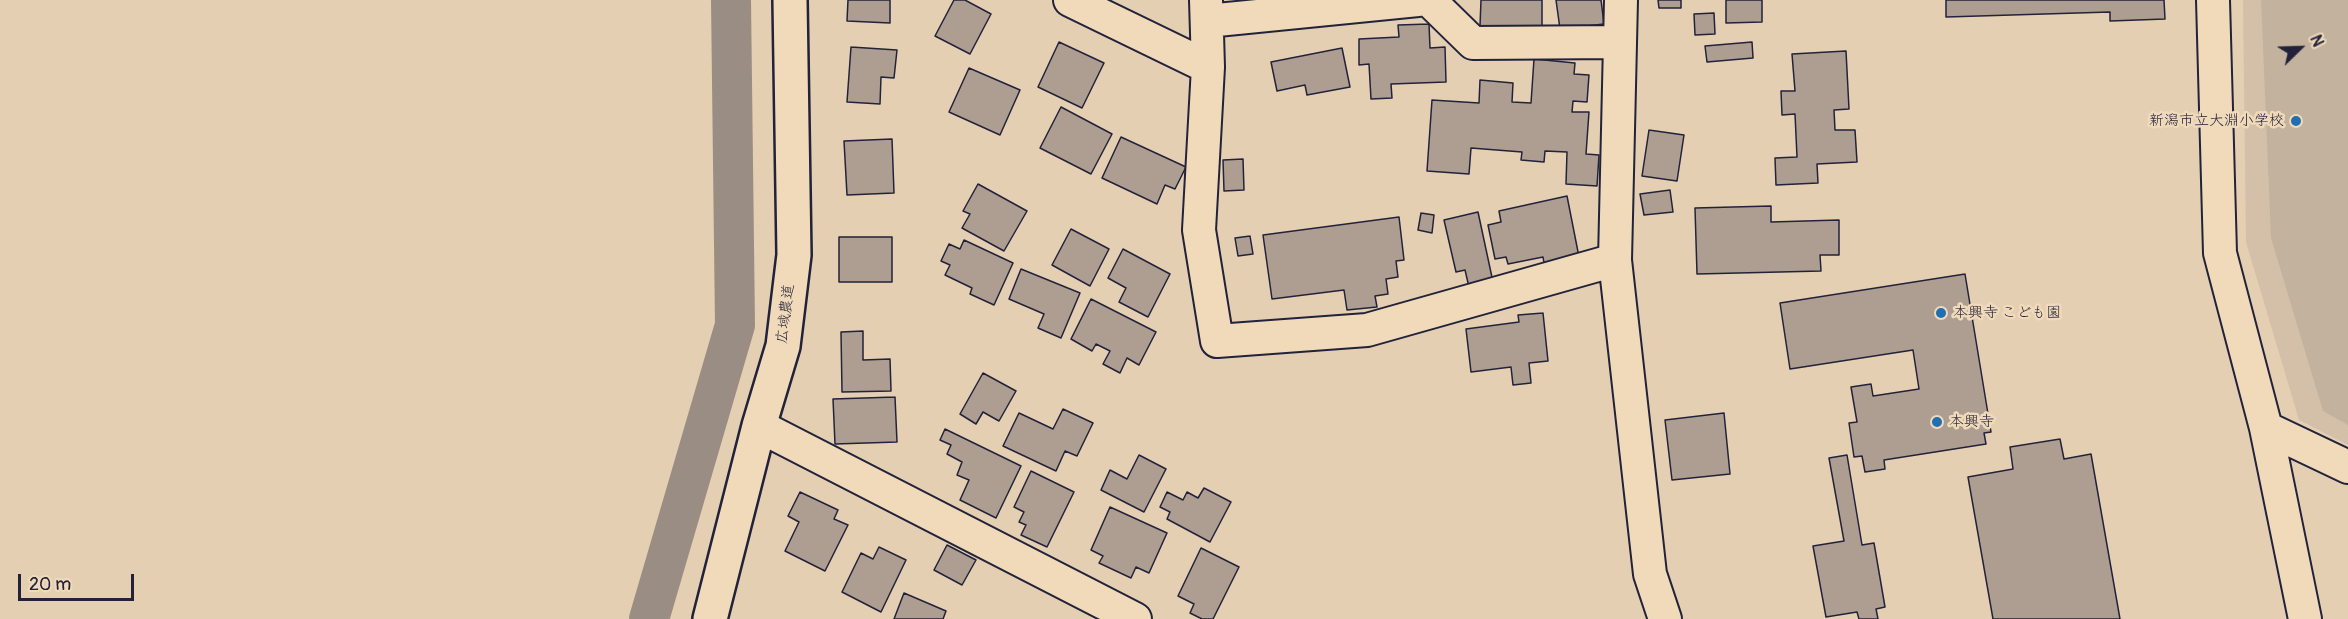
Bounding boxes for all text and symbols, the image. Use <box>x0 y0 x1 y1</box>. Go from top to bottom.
north arrow <box>2270 18 2330 78</box>
text: N <box>2305 32 2328 50</box>
place label: 新潟市立大淵小学校 <box>2149 112 2284 130</box>
marker: 新潟市立大淵小学校 <box>2289 114 2303 128</box>
street label: 広域農道 <box>773 283 799 345</box>
place label: 本興寺 こども園 <box>1953 304 2061 322</box>
marker: 本興寺 こども園 <box>1934 306 1948 320</box>
place label: 本興寺 <box>1949 413 1994 431</box>
marker: 本興寺 <box>1930 415 1944 429</box>
scale bar <box>21 562 136 600</box>
text: 20 m <box>29 573 71 596</box>

